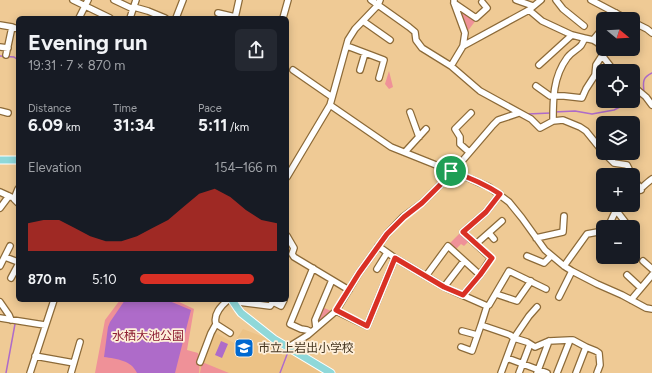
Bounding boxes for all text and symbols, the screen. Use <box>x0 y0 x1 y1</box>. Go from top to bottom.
north arrow <box>596 12 640 56</box>
map controls <box>596 12 640 264</box>
text: Evening run <box>28 29 148 56</box>
button: share <box>235 29 277 71</box>
text: 19:31 · 7 × 870 m <box>28 58 125 73</box>
button: locate <box>596 64 640 108</box>
text: Distance <box>28 102 71 115</box>
text: Time <box>113 102 137 115</box>
text: Pace <box>198 102 222 115</box>
text: 6.09 <box>28 115 63 135</box>
text: 31:34 <box>113 115 155 135</box>
text: 5:11 <box>198 115 227 135</box>
button: layers <box>596 116 640 160</box>
text: km <box>63 121 80 134</box>
text: /km <box>227 121 249 134</box>
pin <box>434 154 468 188</box>
text: Elevation <box>28 160 81 175</box>
text: 154–166 m <box>215 160 277 175</box>
icon: arrive <box>440 160 462 182</box>
button: + <box>596 168 640 212</box>
button: − <box>596 220 640 264</box>
text: 870 m <box>28 272 66 287</box>
text: 5:10 <box>92 272 116 287</box>
park label: 水栖大池公園 <box>112 329 184 343</box>
school or university icon: 市立上岩出小学校 <box>233 337 255 359</box>
place label: 市立上岩出小学校 <box>258 341 354 355</box>

